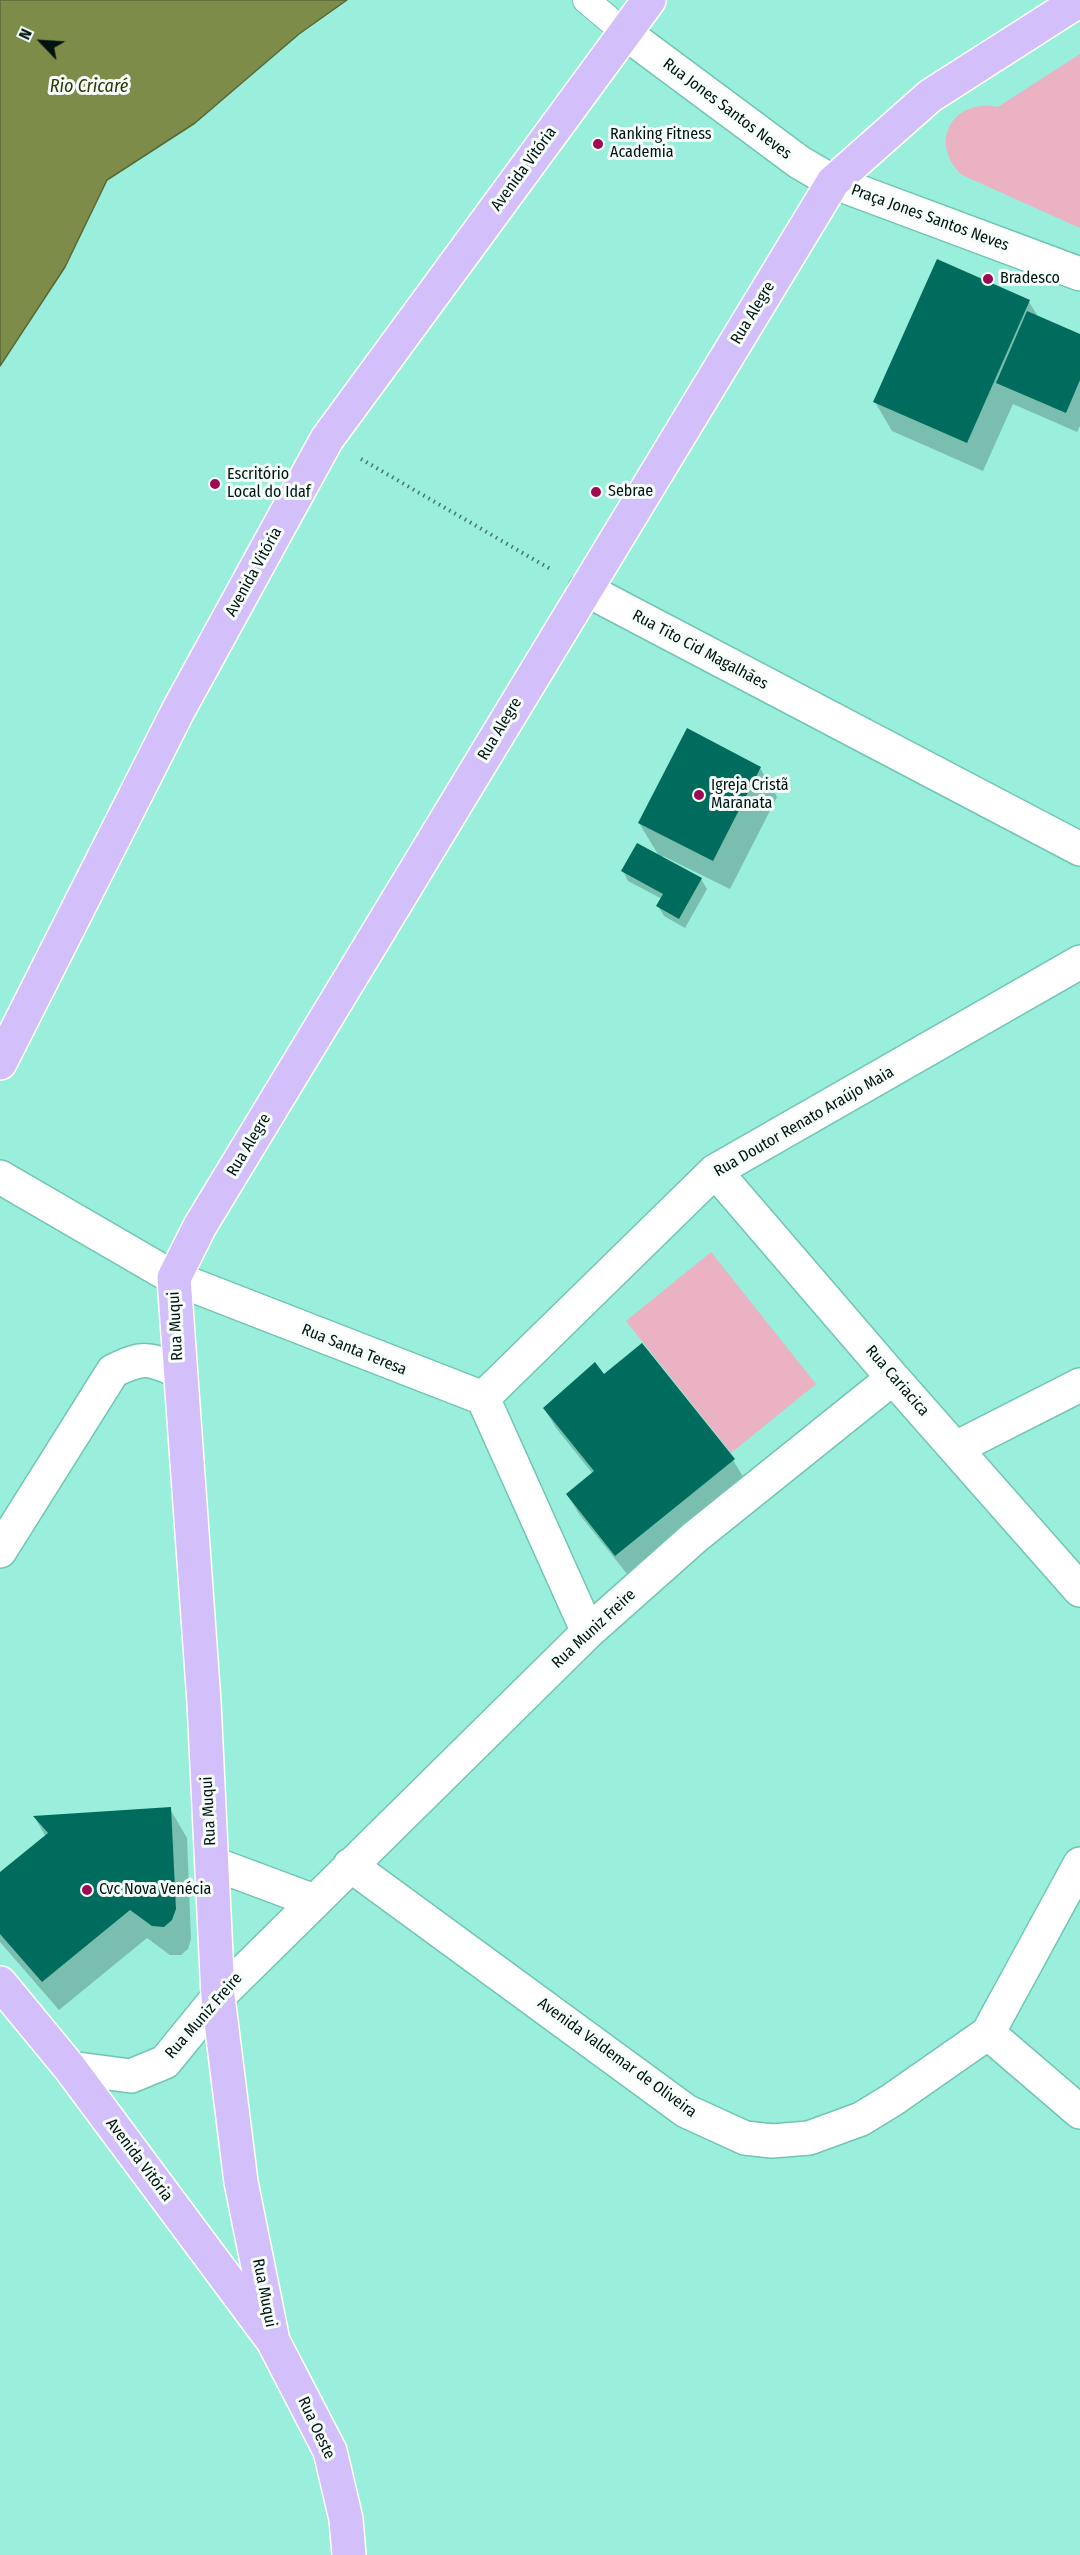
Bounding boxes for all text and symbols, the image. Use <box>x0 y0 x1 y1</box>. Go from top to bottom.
north arrow <box>12 12 72 72</box>
text: N <box>15 26 36 43</box>
street label: Rua Jones Santos Neves <box>659 54 795 164</box>
water label: Rio Cricaré <box>50 76 128 98</box>
street label: Avenida Vitória <box>487 123 561 215</box>
place label: Ranking Fitness Academia <box>610 125 712 163</box>
marker: Ranking Fitness Academia <box>591 137 605 151</box>
street label: Praça Jones Santos Neves <box>848 181 1012 255</box>
place label: Bradesco <box>1000 269 1060 289</box>
marker: Bradesco <box>981 272 995 286</box>
street label: Rua Alegre <box>727 278 779 348</box>
place label: Escritório Local do Idaf <box>227 465 311 503</box>
marker: Escritório Local do Idaf <box>208 477 222 491</box>
place label: Sebrae <box>608 482 653 502</box>
marker: Sebrae <box>589 485 603 499</box>
street label: Avenida Vitória <box>222 524 286 620</box>
street label: Rua Tito Cid Magalhães <box>629 606 771 694</box>
street label: Rua Alegre <box>474 694 526 764</box>
place label: Igreja Cristã Maranata <box>711 776 789 814</box>
marker: Igreja Cristã Maranata <box>692 788 706 802</box>
street label: Rua Doutor Renato Araújo Maia <box>711 1063 897 1181</box>
street label: Rua Alegre <box>223 1110 275 1180</box>
street label: Rua Muqui <box>165 1291 187 1361</box>
street label: Rua Santa Teresa <box>299 1320 409 1380</box>
street label: Rua Cariacica <box>861 1342 933 1420</box>
street label: Rua Muniz Freire <box>548 1585 640 1673</box>
street label: Rua Muqui <box>198 1776 220 1846</box>
place label: Cvc Nova Venécia <box>99 1880 211 1900</box>
marker: Cvc Nova Venécia <box>80 1883 94 1897</box>
street label: Rua Muniz Freire <box>161 1969 247 2063</box>
street label: Avenida Valdemar de Oliveira <box>534 1994 700 2122</box>
street label: Avenida Vitória <box>102 2115 176 2205</box>
street label: Rua Muqui <box>248 2257 280 2329</box>
street label: Rua Oeste <box>293 2394 339 2462</box>

